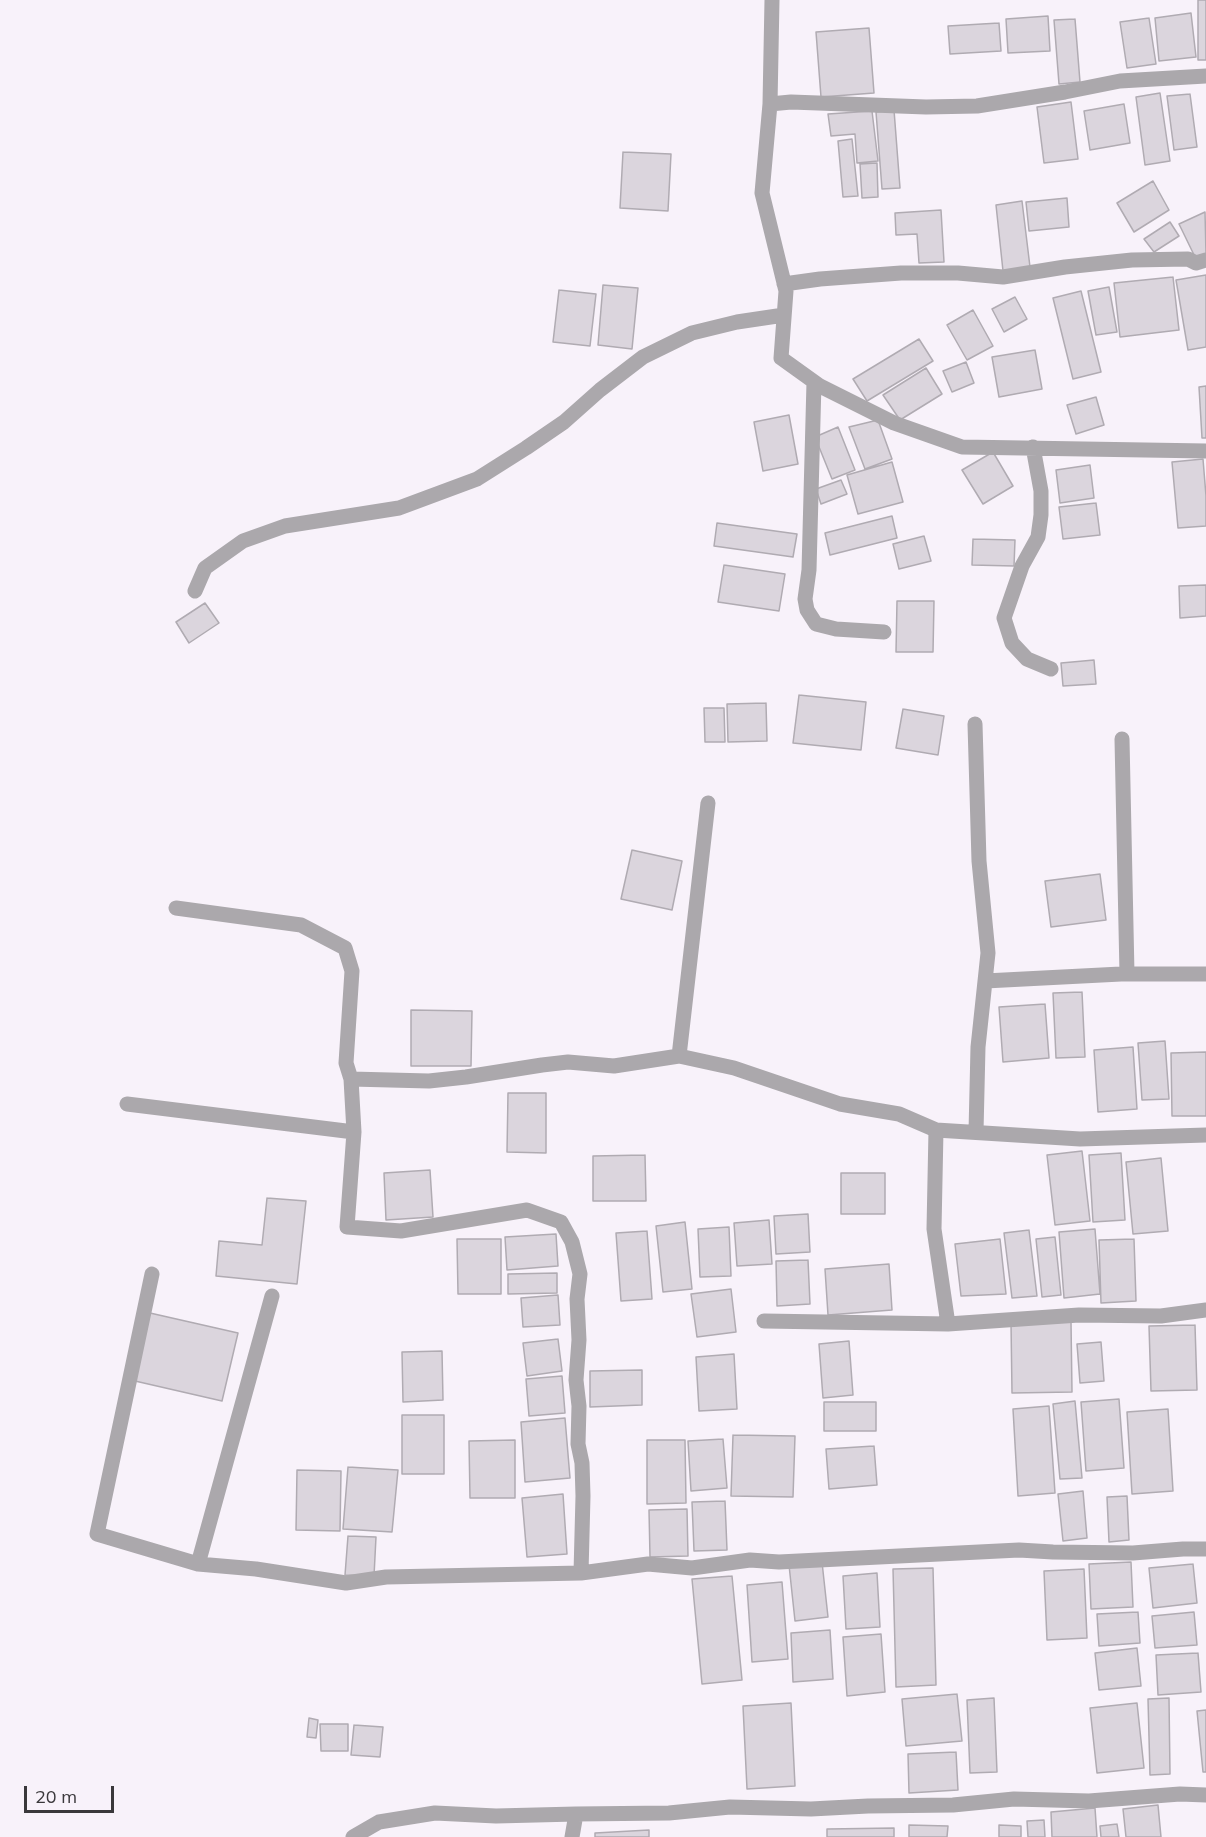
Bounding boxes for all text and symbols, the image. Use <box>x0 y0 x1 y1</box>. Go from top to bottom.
scale bar <box>27 1774 117 1812</box>
text: 20 m <box>35 1785 77 1808</box>

